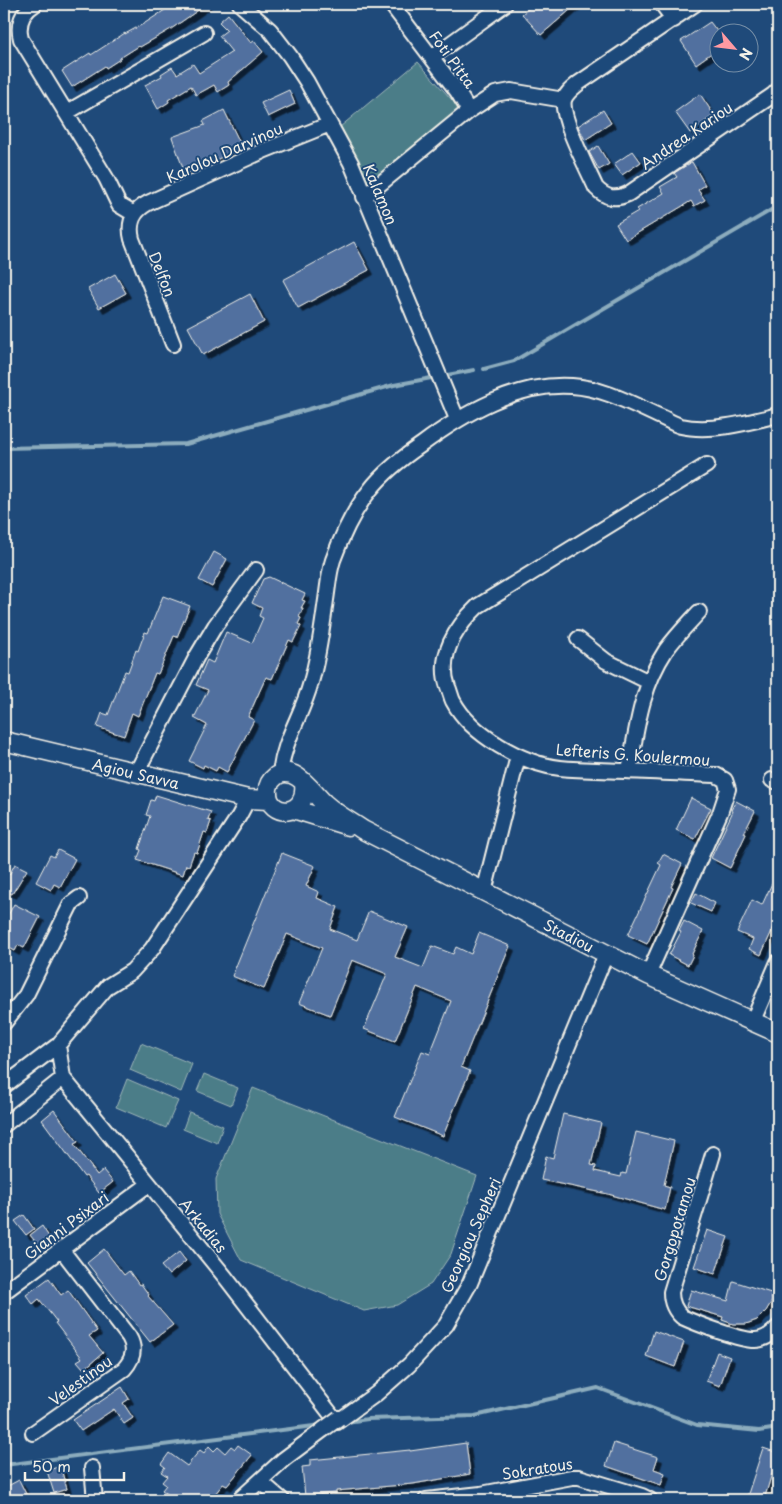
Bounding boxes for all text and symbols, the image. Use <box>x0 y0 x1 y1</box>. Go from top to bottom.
north arrow <box>710 22 760 72</box>
street label: Foti Pitta <box>424 25 482 93</box>
text: N <box>734 45 758 64</box>
street label: Andrea Kariou <box>635 96 737 174</box>
street label: Karolou Darvinou <box>162 116 286 188</box>
street label: Kalamon <box>358 160 404 228</box>
street label: Delfon <box>144 248 182 300</box>
street label: Lefteris G. Koulermou <box>555 737 711 771</box>
street label: Agiou Savva <box>90 752 182 794</box>
street label: Stadiou <box>540 912 598 958</box>
street label: Georgiou Sepheri <box>434 1174 506 1296</box>
street label: Gorgopotamou <box>647 1174 701 1284</box>
street label: Gianni Psixari <box>19 1185 113 1265</box>
street label: Arkadias <box>175 1193 233 1258</box>
street label: Velestinou <box>44 1349 116 1411</box>
scale bar <box>25 1449 124 1481</box>
street label: Sokratous <box>500 1451 574 1485</box>
text: 50 m <box>32 1454 71 1477</box>

